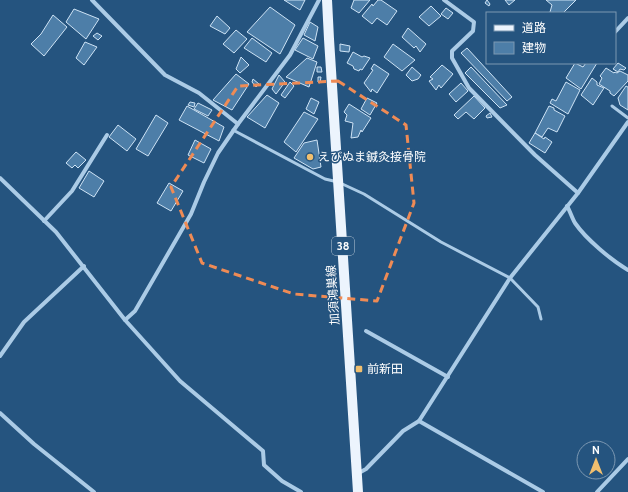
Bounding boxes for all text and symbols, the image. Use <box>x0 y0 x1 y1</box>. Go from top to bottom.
legend <box>486 12 616 64</box>
text: 道路 <box>522 20 546 35</box>
text: 建物 <box>522 40 546 55</box>
place label: えびぬま鍼灸接骨院 <box>318 149 426 164</box>
marker: えびぬま鍼灸接骨院 <box>305 152 315 162</box>
road number: 38 <box>332 237 354 255</box>
street label: 加須鴻巣線 <box>323 265 342 325</box>
place label: 前新田 <box>367 361 403 376</box>
marker: 前新田 <box>354 364 364 374</box>
north arrow <box>576 440 616 480</box>
text: N <box>592 443 600 457</box>

